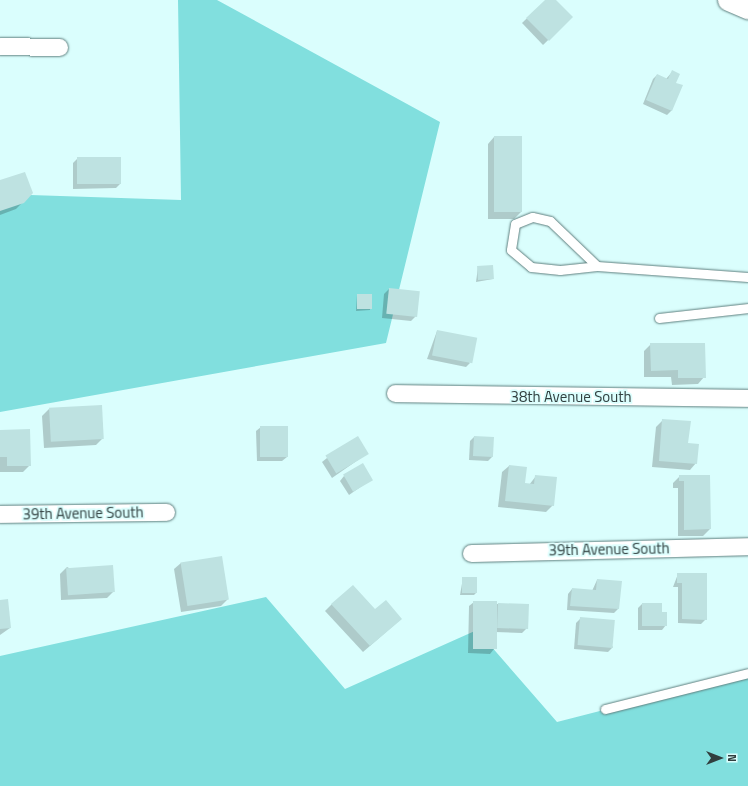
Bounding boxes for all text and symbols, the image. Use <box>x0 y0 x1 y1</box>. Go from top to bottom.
street label: 38th Avenue South <box>511 388 631 406</box>
street label: 39th Avenue South <box>22 503 144 523</box>
street label: 39th Avenue South <box>548 539 670 559</box>
north arrow <box>700 738 740 778</box>
text: N <box>724 754 740 762</box>

